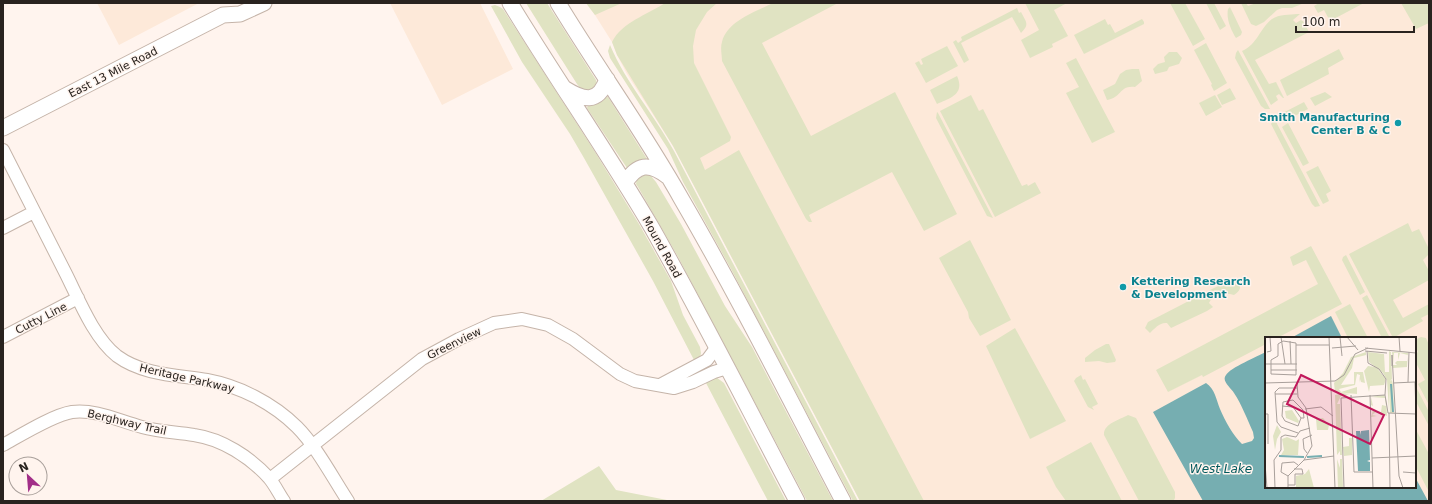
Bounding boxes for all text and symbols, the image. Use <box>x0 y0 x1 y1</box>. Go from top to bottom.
scale bar <box>1296 8 1414 34</box>
text: 100 m <box>1302 15 1340 29</box>
street label: East 13 Mile Road <box>67 44 160 101</box>
place label: Smith Manufacturing Center B & C <box>1259 111 1390 137</box>
marker: Smith Manufacturing Center B & C <box>1393 118 1403 128</box>
street label: Mound Road <box>639 214 684 280</box>
place label: Kettering Research & Development <box>1131 275 1251 301</box>
marker: Kettering Research & Development <box>1118 282 1128 292</box>
street label: Cutty Line <box>13 300 69 337</box>
street label: Greenview <box>425 325 483 362</box>
inset map <box>1265 337 1416 488</box>
street label: Heritage Parkway <box>138 361 236 396</box>
street label: Berghway Trail <box>86 407 168 438</box>
north arrow <box>8 456 48 496</box>
text: N <box>17 460 31 475</box>
water label: West Lake <box>1190 462 1252 476</box>

